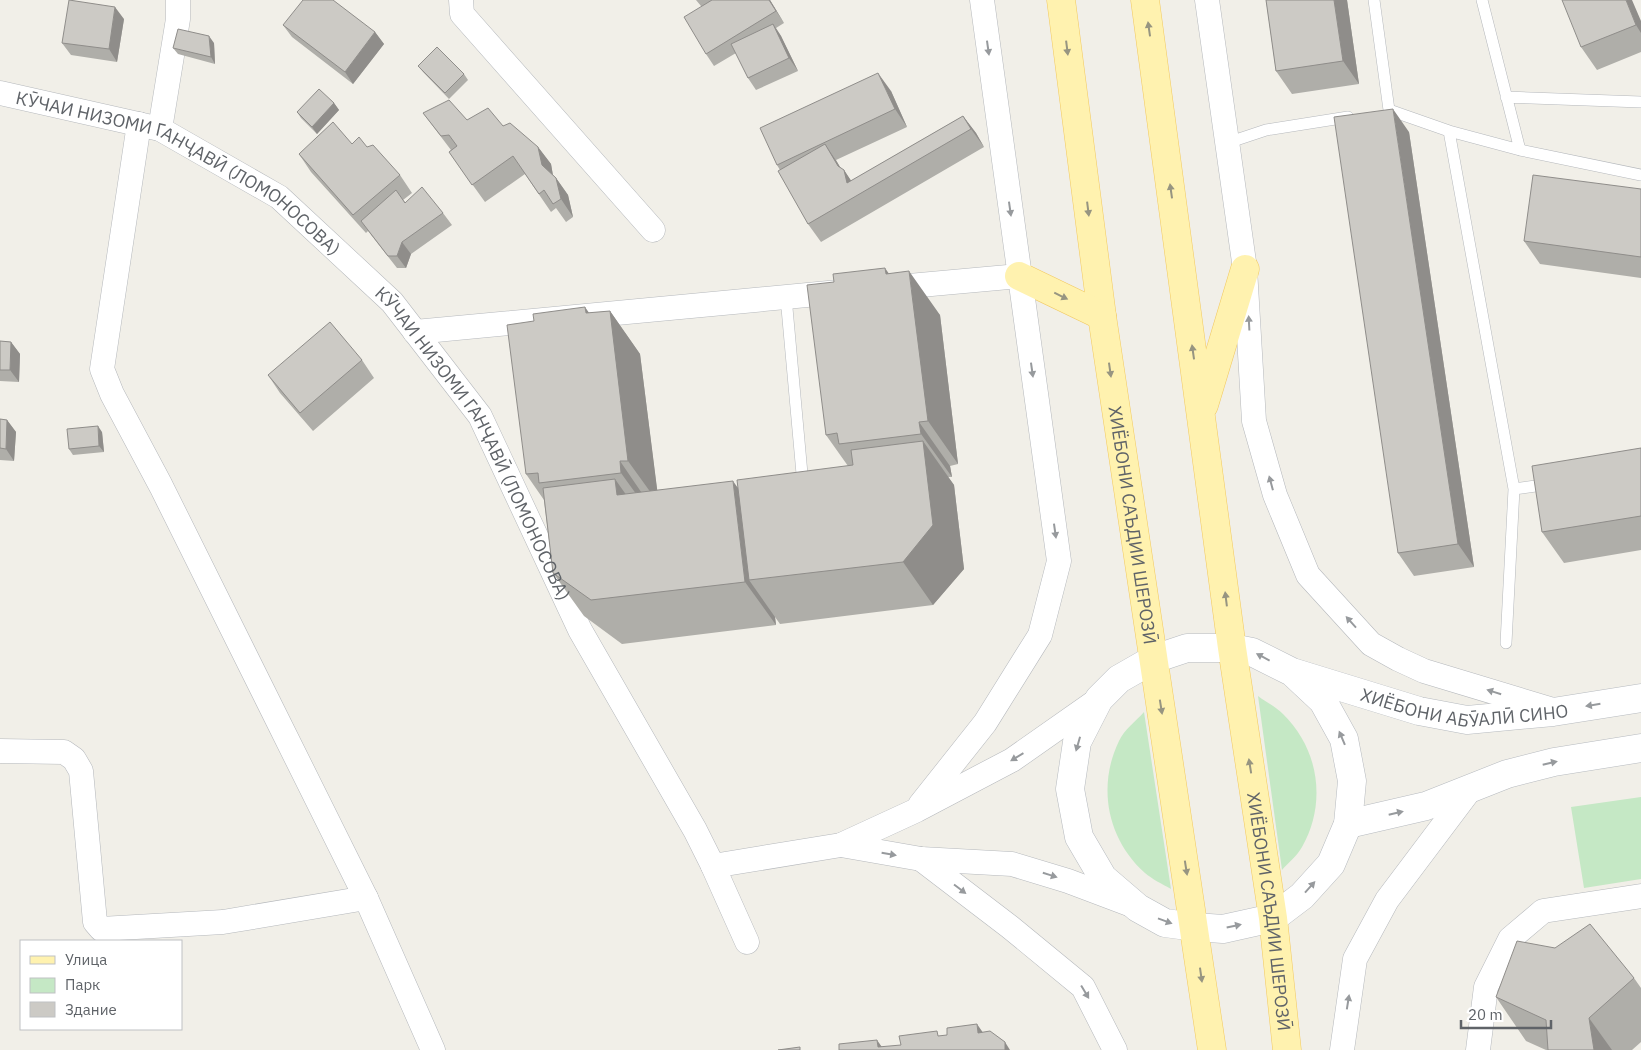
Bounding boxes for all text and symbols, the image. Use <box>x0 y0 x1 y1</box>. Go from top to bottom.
one-way arrow <box>1145 21 1153 37</box>
one-way arrow <box>985 41 993 57</box>
one-way arrow <box>1063 41 1071 57</box>
street label: КӮЧАИ НИЗОМИ ГАНҶАВӢ (ЛОМОНОСОВА) <box>14 85 346 260</box>
one-way arrow <box>1167 182 1175 198</box>
one-way arrow <box>1006 202 1014 218</box>
one-way arrow <box>1084 202 1092 218</box>
street label: КӮЧАИ НИЗОМИ ГАНҶАВӢ (ЛОМОНОСОВА) <box>371 281 576 604</box>
one-way arrow <box>1053 292 1068 300</box>
one-way arrow <box>1244 315 1252 331</box>
one-way arrow <box>1189 343 1197 359</box>
one-way arrow <box>1028 363 1036 379</box>
one-way arrow <box>1107 363 1115 379</box>
street label: ХИЁБОНИ САЪДИИ ШЕРОЗӢ <box>1104 404 1163 646</box>
one-way arrow <box>1267 475 1275 490</box>
one-way arrow <box>1051 524 1059 540</box>
one-way arrow <box>1222 591 1230 607</box>
one-way arrow <box>1345 616 1357 628</box>
one-way arrow <box>1256 653 1270 661</box>
street label: ХИЁБОНИ АБӮАЛӢ СИНО <box>1358 682 1570 732</box>
one-way arrow <box>1486 687 1501 695</box>
one-way arrow <box>1158 700 1166 716</box>
one-way arrow <box>1584 702 1600 710</box>
one-way arrow <box>1338 730 1346 745</box>
one-way arrow <box>1073 737 1081 752</box>
one-way arrow <box>1010 753 1023 762</box>
one-way arrow <box>1246 758 1254 774</box>
one-way arrow <box>1543 759 1558 767</box>
street label: ХИЁБОНИ САЪДИИ ШЕРОЗӢ <box>1243 791 1296 1032</box>
one-way arrow <box>1388 809 1403 817</box>
one-way arrow <box>882 850 898 858</box>
one-way arrow <box>1182 860 1190 876</box>
one-way arrow <box>1042 872 1057 880</box>
one-way arrow <box>1304 881 1316 893</box>
one-way arrow <box>953 883 966 894</box>
one-way arrow <box>1158 917 1173 925</box>
one-way arrow <box>1226 922 1242 930</box>
legend <box>20 940 182 1030</box>
text: Улица <box>65 950 107 969</box>
one-way arrow <box>1197 967 1205 983</box>
text: Парк <box>65 975 100 994</box>
one-way arrow <box>1080 985 1089 998</box>
one-way arrow <box>1345 993 1353 1009</box>
scale bar <box>1461 998 1551 1030</box>
text: Здание <box>65 1000 117 1019</box>
text: 20 m <box>1468 1005 1503 1024</box>

